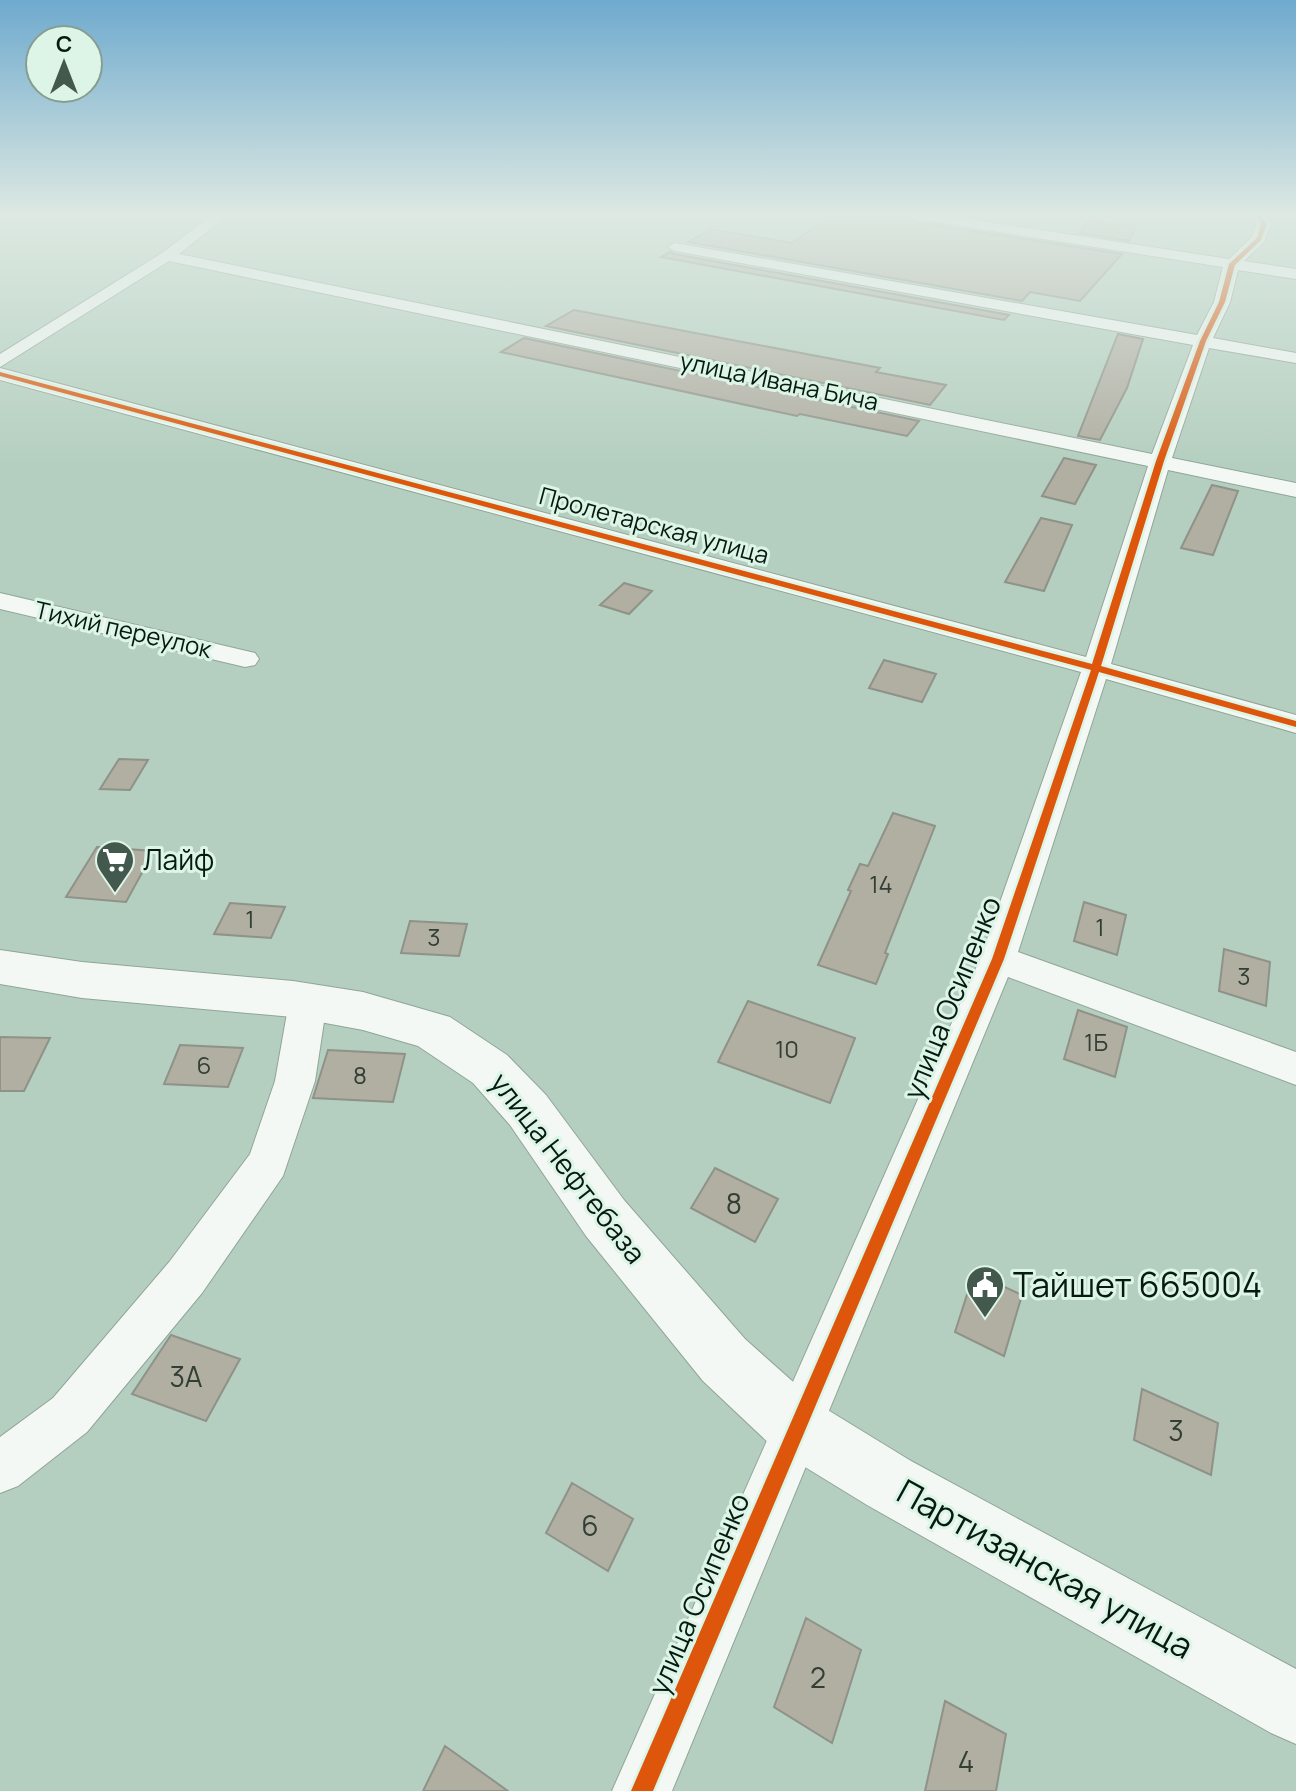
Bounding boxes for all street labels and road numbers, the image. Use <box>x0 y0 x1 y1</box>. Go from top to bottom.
street label: улица Ивана Бича <box>677 343 882 418</box>
street label: Пролетарская улица <box>536 478 773 571</box>
street label: Тихий переулок <box>32 592 216 665</box>
street label: улица Осипенко <box>893 891 1009 1105</box>
street label: улица Нефтебаза <box>482 1064 655 1271</box>
street label: Партизанская улица <box>889 1468 1202 1669</box>
street label: улица Осипенко <box>639 1487 758 1700</box>

